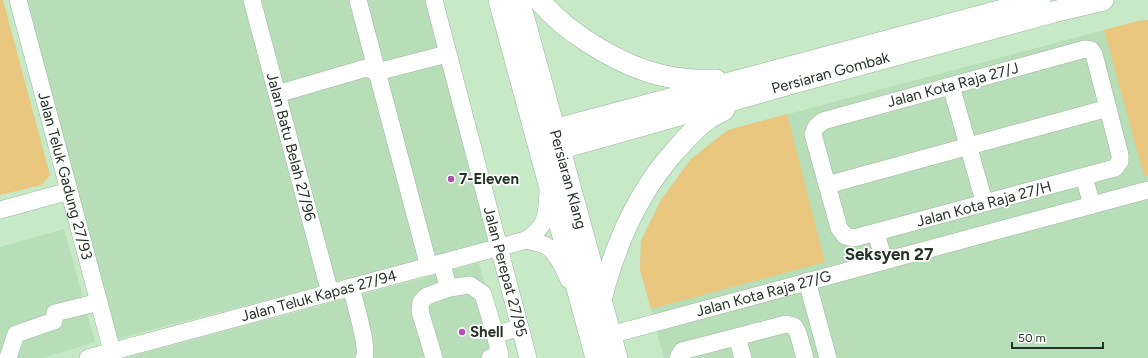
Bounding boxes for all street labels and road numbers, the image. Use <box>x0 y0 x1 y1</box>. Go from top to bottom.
street label: Persiaran Gombak <box>770 48 892 98</box>
street label: Jalan Kota Raja 27/J <box>885 59 1021 111</box>
street label: Jalan Batu Belah 27/96 <box>263 71 320 224</box>
street label: Jalan Teluk Gadung 27/93 <box>34 90 96 262</box>
street label: Persiaran Klang <box>546 128 590 231</box>
street label: Jalan Kota Raja 27/H <box>914 177 1054 231</box>
street label: Jalan Perepat 27/95 <box>480 205 531 339</box>
street label: Jalan Teluk Kapas 27/94 <box>239 266 399 325</box>
street label: Jalan Kota Raja 27/G <box>694 267 833 320</box>

